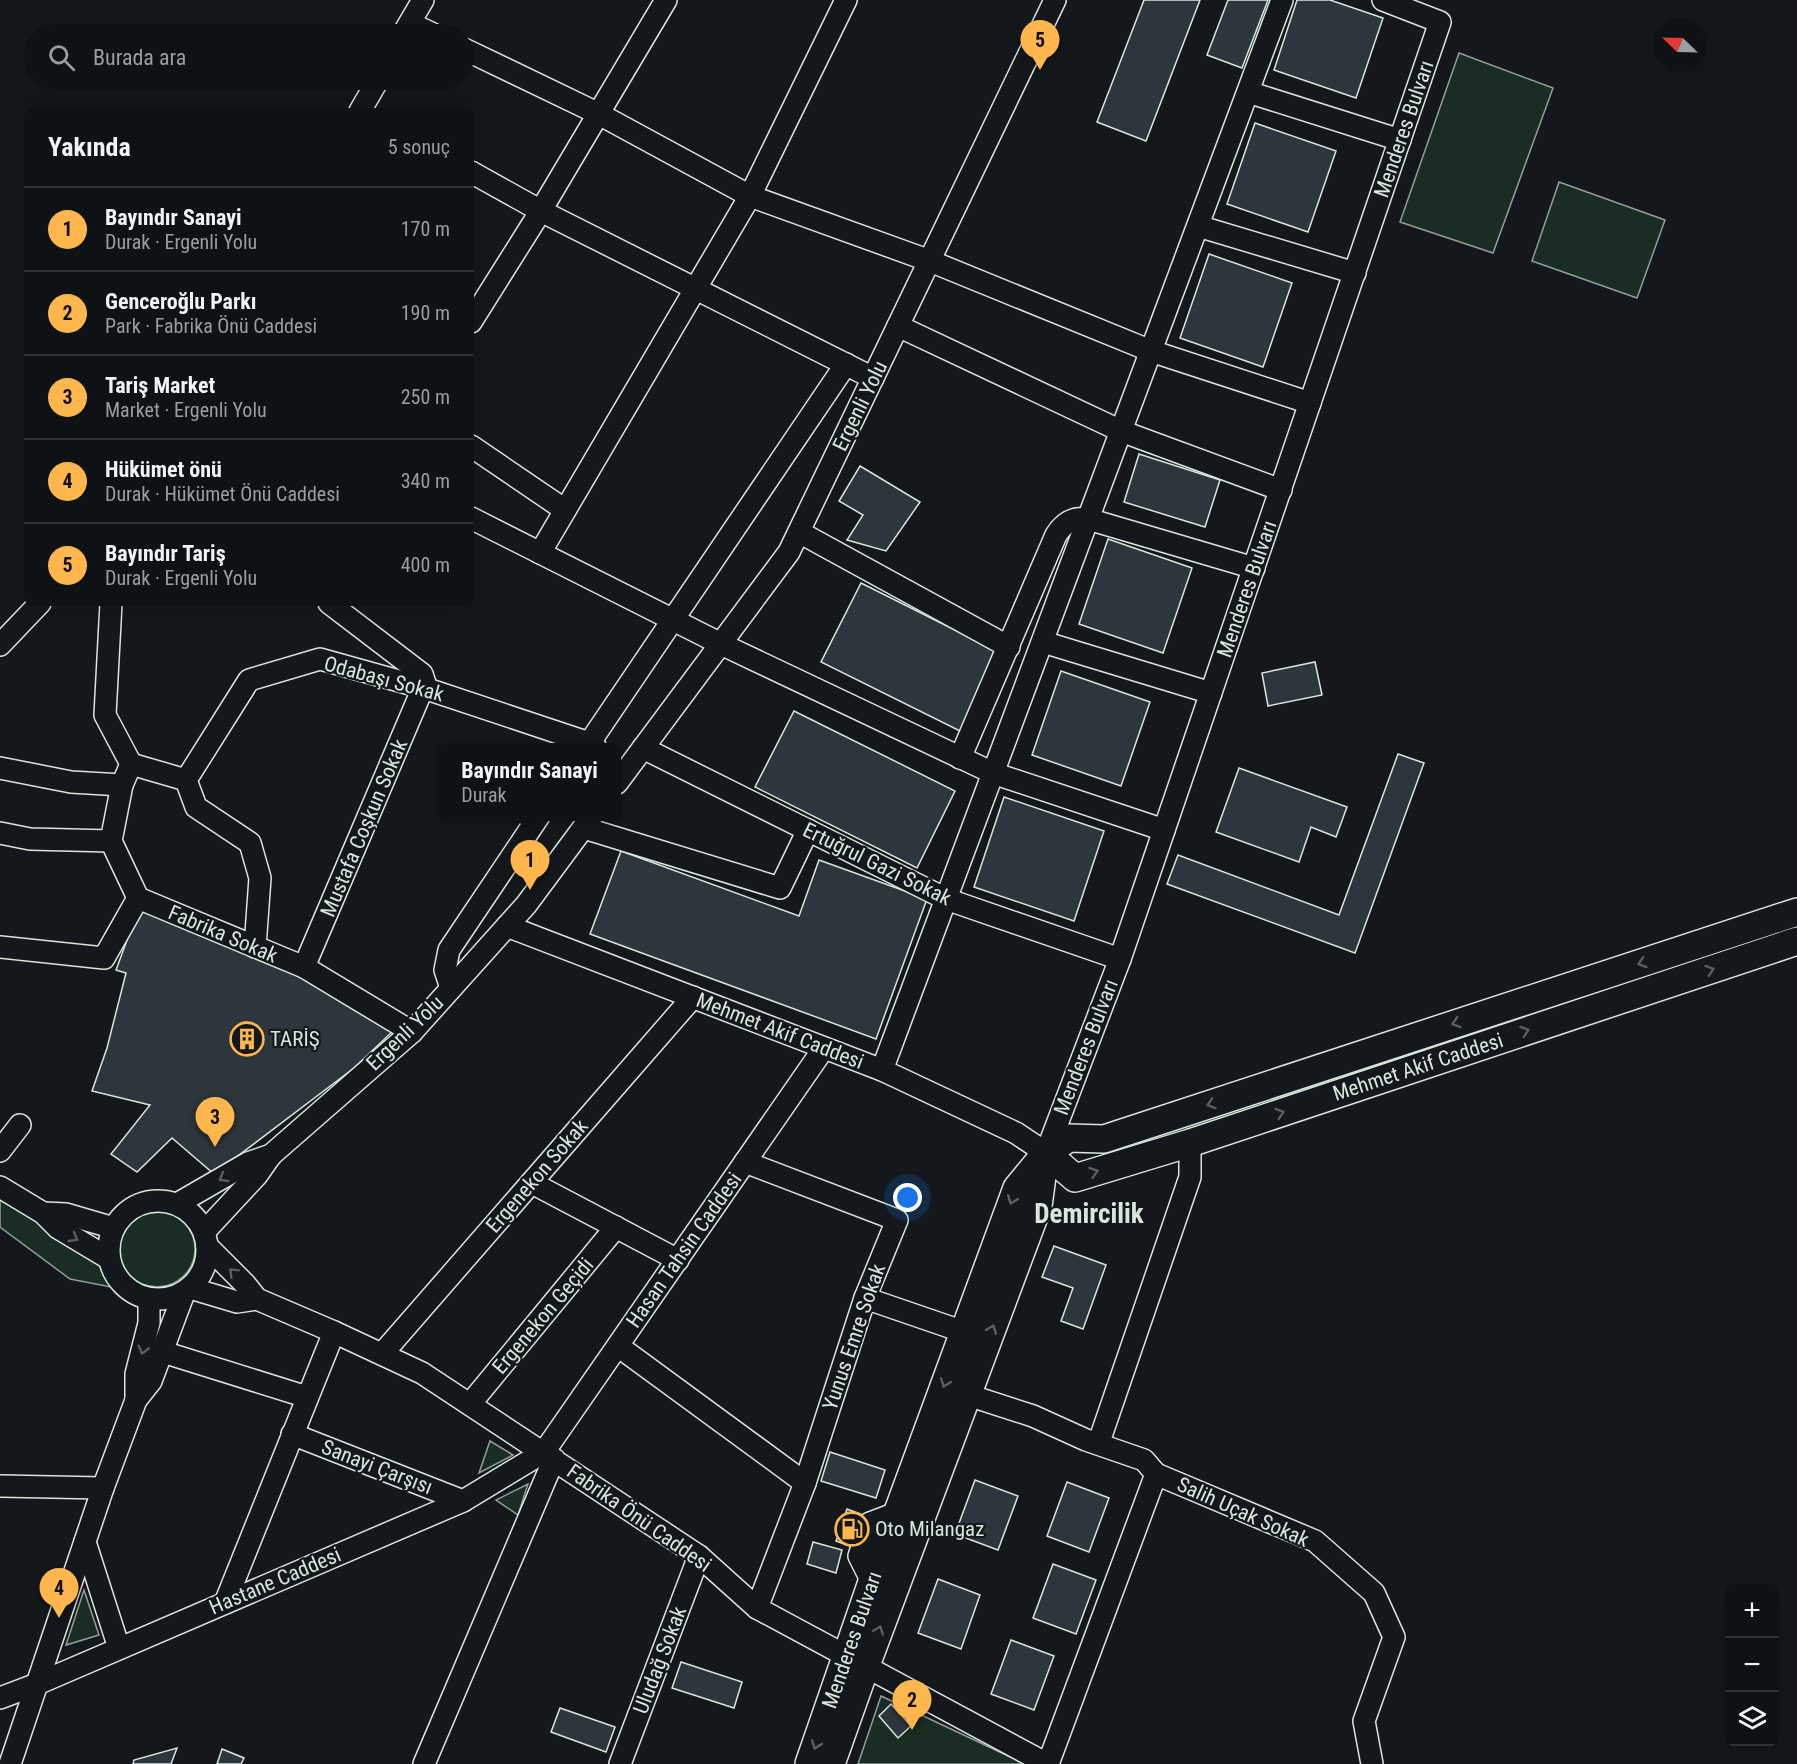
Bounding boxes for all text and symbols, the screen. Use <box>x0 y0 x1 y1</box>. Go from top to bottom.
north arrow <box>1653 18 1707 72</box>
pin: 5 <box>1020 20 1060 70</box>
search box <box>24 24 474 90</box>
icon: search <box>45 41 78 74</box>
text: Burada ara <box>93 45 186 70</box>
street label: Menderes Bulvarı <box>1369 57 1439 201</box>
text: Yakında <box>48 132 131 162</box>
text: 5 sonuç <box>388 135 450 159</box>
text: Bayındır Sanayi <box>105 205 242 230</box>
text: 1 <box>62 217 73 241</box>
text: 170 m <box>401 217 450 241</box>
text: Durak · Ergenli Yolu <box>105 230 257 254</box>
text: Genceroğlu Parkı <box>105 289 257 314</box>
text: 2 <box>62 301 73 325</box>
text: 190 m <box>401 301 450 325</box>
text: Park · Fabrika Önü Caddesi <box>105 314 317 338</box>
street label: Ergenli Yolu <box>828 357 892 455</box>
text: Tariş Market <box>105 373 215 398</box>
text: 3 <box>62 385 73 409</box>
text: 250 m <box>401 385 450 409</box>
text: Market · Ergenli Yolu <box>105 398 267 422</box>
text: Hükümet önü <box>105 457 222 482</box>
text: 4 <box>62 469 73 493</box>
text: 340 m <box>401 469 450 493</box>
text: Durak · Hükümet Önü Caddesi <box>105 482 340 506</box>
street label: Menderes Bulvarı <box>1212 517 1282 661</box>
text: Bayındır Tariş <box>105 541 226 566</box>
text: 5 <box>62 553 73 577</box>
text: 400 m <box>401 553 450 577</box>
text: Durak · Ergenli Yolu <box>105 566 257 590</box>
street label: Odabaşı Sokak <box>321 651 447 707</box>
street label: Mustafa Coşkun Sokak <box>316 735 412 920</box>
popup <box>438 743 621 821</box>
text: Bayındır Sanayi <box>461 758 598 783</box>
text: Durak <box>461 783 507 807</box>
street label: Ertuğrul Gazi Sokak <box>799 818 956 911</box>
pin: 1 <box>510 840 550 890</box>
street label: Fabrika Sokak <box>165 900 282 968</box>
one-way arrow <box>1637 955 1648 968</box>
one-way arrow <box>1704 964 1715 977</box>
street label: Menderes Bulvarı <box>1049 976 1123 1118</box>
street label: Mehmet Akif Caddesi <box>693 988 867 1074</box>
street label: Ergenli Yolu <box>362 991 448 1075</box>
one-way arrow <box>1451 1016 1462 1029</box>
building icon: TARİŞ <box>229 1021 265 1057</box>
one-way arrow <box>1519 1026 1530 1039</box>
place label: TARİŞ <box>270 1027 320 1051</box>
street label: Mehmet Akif Caddesi <box>1330 1028 1506 1106</box>
one-way arrow <box>1206 1097 1217 1109</box>
pin: 3 <box>196 1098 234 1147</box>
one-way arrow <box>1274 1108 1285 1120</box>
street label: Ergenekon Sokak <box>481 1114 593 1238</box>
one-way arrow <box>1088 1167 1099 1179</box>
street label: Hasan Tahsin Caddesi <box>621 1168 747 1332</box>
one-way arrow <box>219 1171 229 1182</box>
your location <box>893 1183 922 1212</box>
one-way arrow <box>1007 1194 1019 1205</box>
district label: Demircilik <box>1034 1198 1144 1230</box>
one-way arrow <box>68 1230 78 1242</box>
street label: Ergenekon Geçidi <box>488 1253 598 1379</box>
street label: Yunus Emre Sokak <box>818 1260 890 1413</box>
one-way arrow <box>230 1268 240 1279</box>
one-way arrow <box>985 1325 998 1335</box>
one-way arrow <box>137 1344 150 1354</box>
one-way arrow <box>940 1377 953 1388</box>
street label: Sanayi Çarşısı <box>318 1435 436 1499</box>
street label: Fabrika Önü Caddesi <box>562 1459 716 1577</box>
street label: Salih Uçak Sokak <box>1173 1472 1313 1552</box>
fuel station icon: Oto Milangaz <box>834 1511 870 1547</box>
place label: Oto Milangaz <box>875 1517 984 1541</box>
street label: Hastane Caddesi <box>206 1542 344 1620</box>
pin: 4 <box>40 1568 78 1618</box>
street label: Menderes Bulvarı <box>817 1568 887 1712</box>
map controls <box>1725 1584 1779 1746</box>
button: + <box>1725 1584 1779 1638</box>
street label: Uludağ Sokak <box>629 1603 692 1717</box>
one-way arrow <box>872 1625 885 1636</box>
button: − <box>1725 1638 1779 1692</box>
pin: 2 <box>892 1680 932 1730</box>
button: layers <box>1725 1692 1779 1746</box>
one-way arrow <box>810 1739 823 1750</box>

